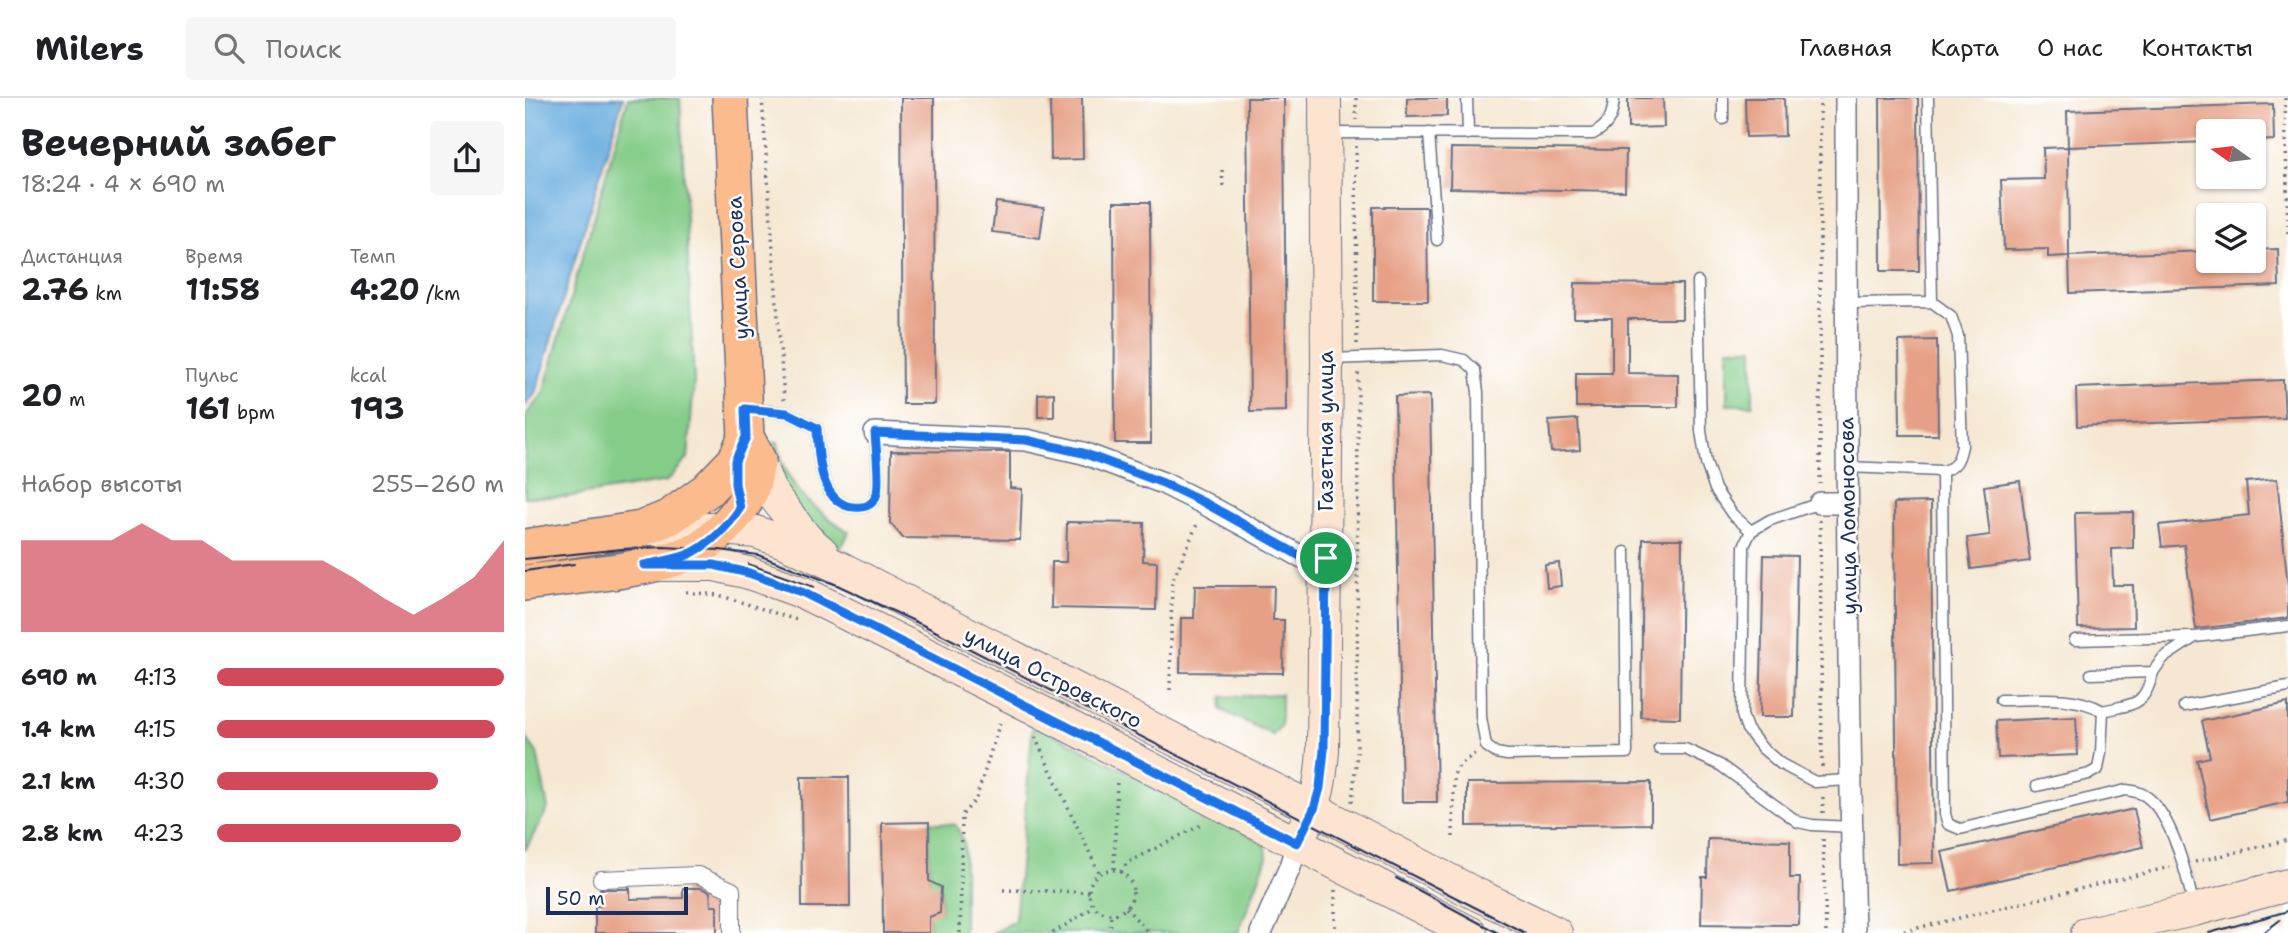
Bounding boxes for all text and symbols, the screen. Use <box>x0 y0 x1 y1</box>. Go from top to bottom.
search box <box>186 17 676 80</box>
text: Milers <box>35 26 144 71</box>
icon: search <box>210 29 248 67</box>
text: Поиск <box>266 31 342 66</box>
text: Главная <box>1799 32 1892 64</box>
text: Карта <box>1930 32 1999 64</box>
text: О нас <box>2037 32 2103 64</box>
text: Контакты <box>2141 32 2253 64</box>
text: Вечерний забег <box>21 117 336 168</box>
north arrow <box>2196 119 2266 189</box>
map controls <box>2196 119 2266 273</box>
button: share <box>430 121 504 195</box>
text: 18:24 · 4 × 690 m <box>21 169 225 199</box>
street label: улица Серова <box>720 196 756 340</box>
button: layers <box>2196 203 2266 273</box>
text: Дистанция <box>21 244 123 269</box>
text: Время <box>185 244 243 269</box>
text: Темп <box>350 244 396 269</box>
text: 2.76 <box>21 269 89 310</box>
text: 11:58 <box>185 269 260 310</box>
text: 4:20 <box>350 269 420 310</box>
text: km <box>89 281 122 306</box>
text: /km <box>420 281 460 306</box>
street label: Газетная улица <box>1312 351 1340 511</box>
text: Пульс <box>185 363 239 388</box>
text: kcal <box>350 363 387 388</box>
text: 20 <box>21 375 62 416</box>
text: m <box>62 387 85 412</box>
text: 161 <box>185 388 230 429</box>
text: 193 <box>350 388 404 429</box>
text: bpm <box>230 400 275 425</box>
street label: улица Ломоносова <box>1832 417 1864 615</box>
text: Набор высоты <box>21 469 182 499</box>
text: 255–260 m <box>370 469 504 499</box>
pin <box>1296 528 1356 588</box>
icon: arrive <box>1307 539 1345 577</box>
street label: улица Островского <box>959 621 1147 735</box>
text: 690 m <box>21 662 97 692</box>
text: 4:13 <box>133 662 177 692</box>
text: 1.4 km <box>21 714 95 744</box>
text: 4:15 <box>133 714 176 744</box>
text: 2.1 km <box>21 766 95 796</box>
text: 4:30 <box>133 766 185 796</box>
text: 2.8 km <box>21 818 103 848</box>
text: 4:23 <box>133 818 184 848</box>
scale bar <box>546 884 688 916</box>
text: 50 m <box>557 886 605 911</box>

